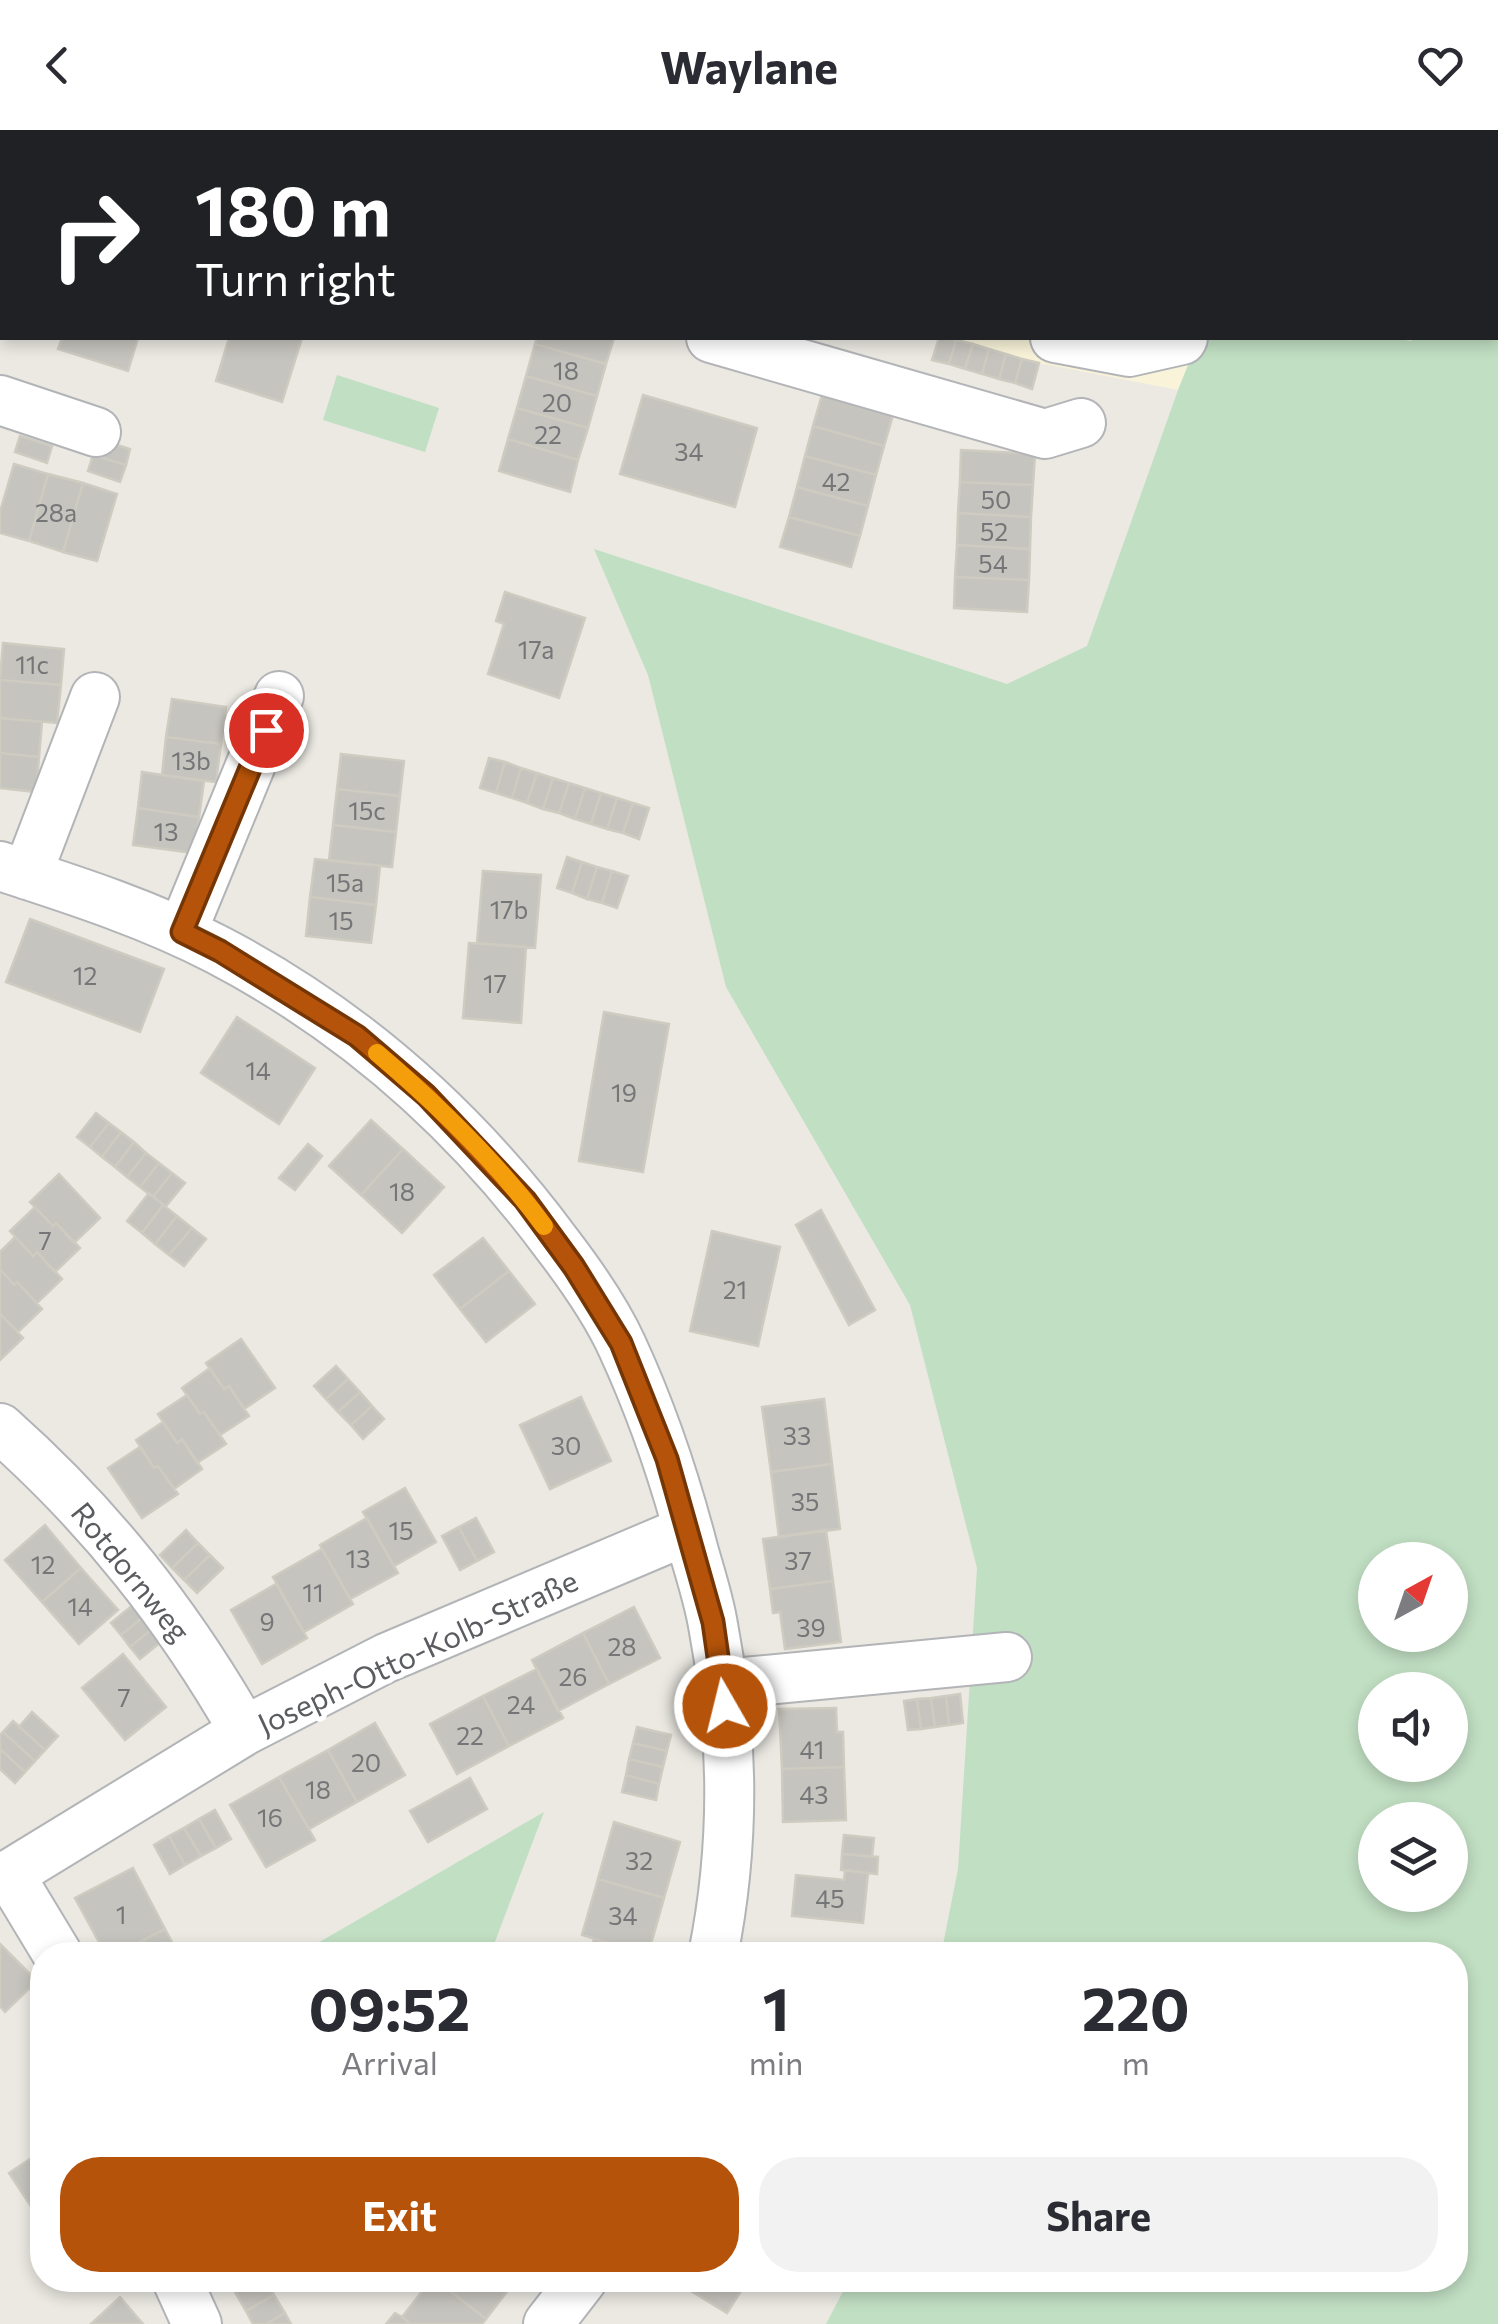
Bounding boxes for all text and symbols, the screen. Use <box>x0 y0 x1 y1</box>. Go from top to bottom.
icon: back <box>30 38 85 93</box>
text: Waylane <box>660 38 838 93</box>
icon: heart <box>1413 38 1468 93</box>
text: 180 m <box>195 165 391 250</box>
icon: right <box>30 170 160 300</box>
text: Turn right <box>195 250 396 305</box>
house number: 18 <box>553 355 579 385</box>
house number: 20 <box>542 387 572 417</box>
house number: 22 <box>534 419 562 449</box>
house number: 34 <box>674 436 704 466</box>
house number: 42 <box>822 466 850 496</box>
house number: 50 <box>981 484 1011 514</box>
house number: 28a <box>35 497 77 527</box>
house number: 52 <box>980 516 1008 546</box>
house number: 54 <box>978 548 1008 578</box>
house number: 17a <box>518 634 554 664</box>
house number: 11c <box>15 649 49 679</box>
pin <box>224 688 309 773</box>
icon: arrive <box>239 703 294 758</box>
house number: 13b <box>171 745 211 775</box>
house number: 15c <box>348 795 386 825</box>
house number: 13 <box>154 816 178 846</box>
house number: 15a <box>326 867 364 897</box>
house number: 17b <box>490 894 528 924</box>
house number: 15 <box>328 905 354 935</box>
house number: 12 <box>73 960 97 990</box>
house number: 17 <box>483 968 507 998</box>
house number: 14 <box>245 1055 271 1085</box>
house number: 19 <box>611 1077 637 1107</box>
house number: 18 <box>389 1176 415 1206</box>
house number: 7 <box>38 1225 52 1255</box>
house number: 21 <box>723 1274 747 1304</box>
house number: 33 <box>783 1420 811 1450</box>
house number: 30 <box>551 1430 581 1460</box>
house number: 35 <box>791 1486 819 1516</box>
street label: Rotdornweg <box>65 1494 199 1648</box>
house number: 15 <box>388 1515 414 1545</box>
north arrow <box>1358 1542 1468 1652</box>
map controls <box>1358 1542 1468 1912</box>
house number: 13 <box>346 1543 370 1573</box>
house number: 37 <box>784 1545 812 1575</box>
house number: 12 <box>31 1549 55 1579</box>
street label: Joseph-Otto-Kolb-Straße <box>251 1560 583 1742</box>
house number: 11 <box>302 1577 324 1607</box>
house number: 14 <box>67 1591 93 1621</box>
house number: 9 <box>259 1606 275 1636</box>
house number: 39 <box>796 1612 826 1642</box>
house number: 28 <box>608 1631 636 1661</box>
position arrow <box>673 1654 777 1758</box>
house number: 26 <box>559 1661 587 1691</box>
button: sound <box>1358 1672 1468 1782</box>
house number: 7 <box>117 1682 131 1712</box>
house number: 24 <box>507 1689 535 1719</box>
house number: 22 <box>456 1720 484 1750</box>
house number: 41 <box>800 1734 824 1764</box>
house number: 20 <box>351 1747 381 1777</box>
house number: 18 <box>305 1774 331 1804</box>
house number: 43 <box>799 1779 829 1809</box>
house number: 16 <box>257 1802 283 1832</box>
button: layers <box>1358 1802 1468 1912</box>
house number: 32 <box>625 1845 653 1875</box>
house number: 45 <box>815 1883 845 1913</box>
house number: 1 <box>116 1899 126 1929</box>
house number: 34 <box>608 1900 638 1930</box>
text: 09:52 <box>308 1970 470 2043</box>
text: 1 <box>762 1970 790 2043</box>
text: 220 <box>1082 1970 1190 2043</box>
text: Arrival <box>341 2042 438 2082</box>
text: min <box>749 2042 803 2082</box>
text: m <box>1122 2042 1150 2082</box>
button: Exit <box>60 2157 739 2272</box>
button: Share <box>759 2157 1438 2272</box>

